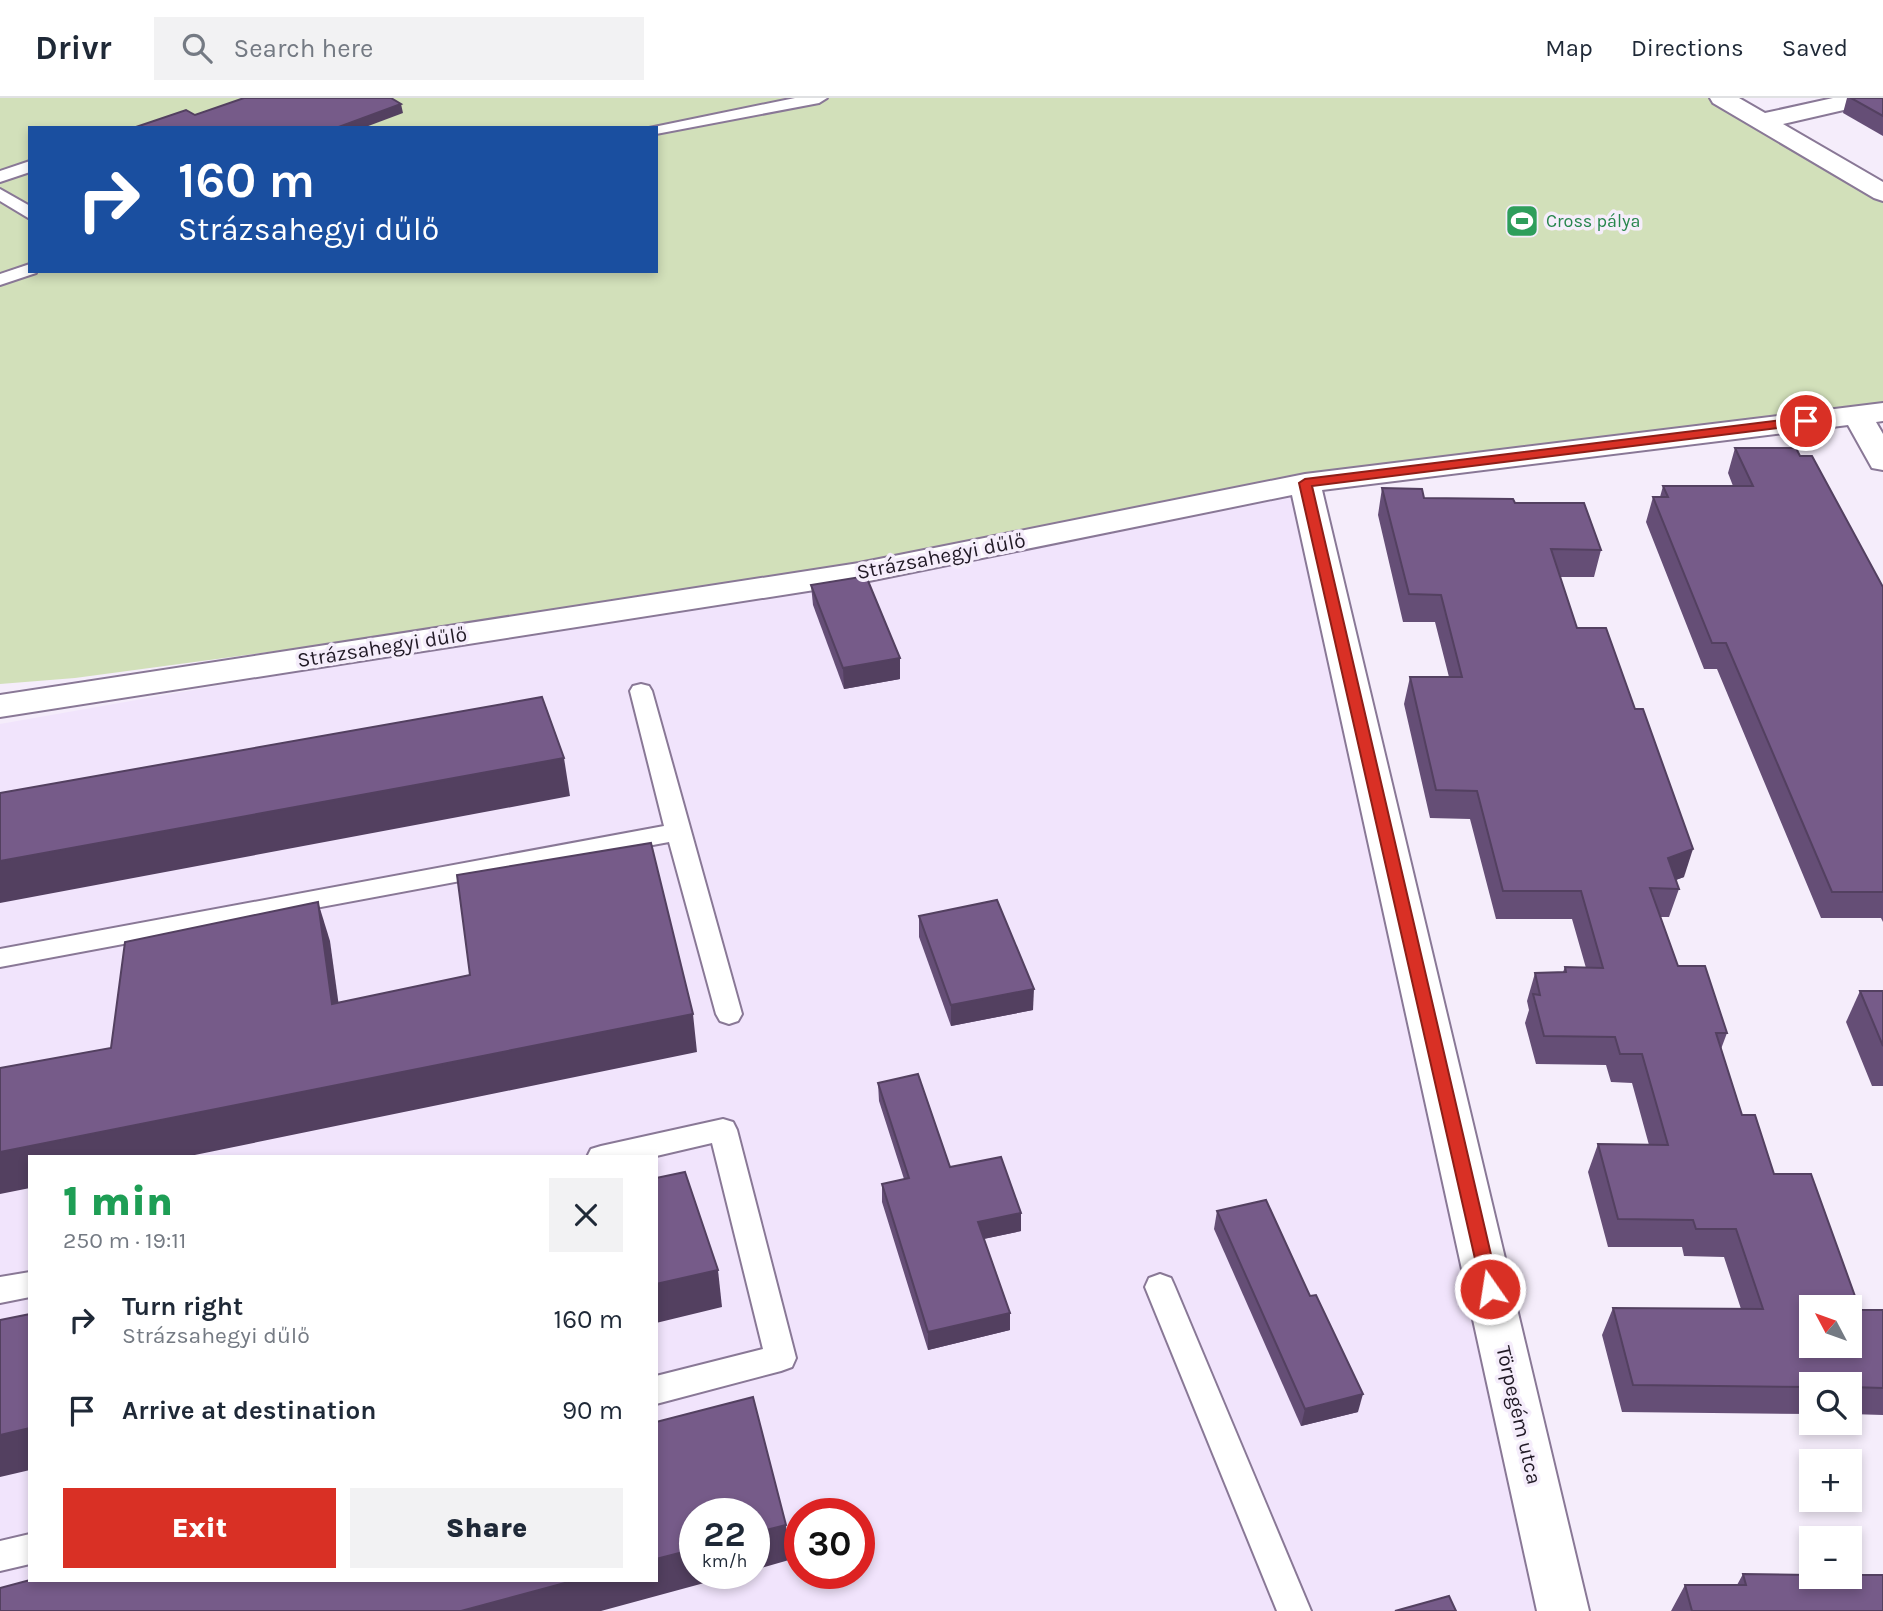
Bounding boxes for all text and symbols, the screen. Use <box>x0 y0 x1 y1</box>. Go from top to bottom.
search box <box>154 17 644 80</box>
text: Drivr <box>35 29 112 67</box>
icon: search <box>178 29 216 67</box>
text: Search here <box>234 33 373 64</box>
text: Map <box>1545 34 1593 62</box>
text: Directions <box>1631 34 1744 62</box>
text: Saved <box>1782 34 1848 62</box>
text: 160 m <box>178 152 315 209</box>
icon: right <box>63 154 154 245</box>
sports icon: Cross pálya <box>1503 202 1541 240</box>
place label: Cross pálya <box>1546 210 1640 232</box>
text: Strázsahegyi dűlő <box>178 211 439 248</box>
pin <box>1776 391 1836 451</box>
icon: arrive <box>1787 402 1825 440</box>
street label: Strázsahegyi dűlő <box>855 528 1027 584</box>
street label: Strázsahegyi dűlő <box>295 622 469 672</box>
text: 1 min <box>63 1176 173 1226</box>
button: close <box>549 1178 623 1252</box>
text: 250 m · 19:11 <box>63 1227 186 1254</box>
position arrow <box>1453 1252 1527 1326</box>
text: Turn right <box>122 1291 243 1322</box>
north arrow <box>1799 1295 1862 1358</box>
map controls <box>1799 1295 1862 1589</box>
icon: right <box>63 1301 101 1339</box>
text: 160 m <box>554 1304 623 1335</box>
text: Strázsahegyi dűlő <box>122 1322 310 1349</box>
street label: Törpegém utca <box>1491 1343 1547 1487</box>
button: search <box>1799 1372 1862 1435</box>
icon: arrive <box>63 1392 101 1430</box>
text: Arrive at destination <box>122 1395 376 1426</box>
text: 90 m <box>562 1395 623 1426</box>
button: + <box>1799 1449 1862 1512</box>
button: Exit <box>63 1488 336 1568</box>
button: Share <box>350 1488 623 1568</box>
speed limit sign: 30 <box>784 1498 875 1589</box>
text: 22 <box>703 1514 746 1555</box>
button: − <box>1799 1526 1862 1589</box>
text: km/h <box>702 1550 747 1572</box>

